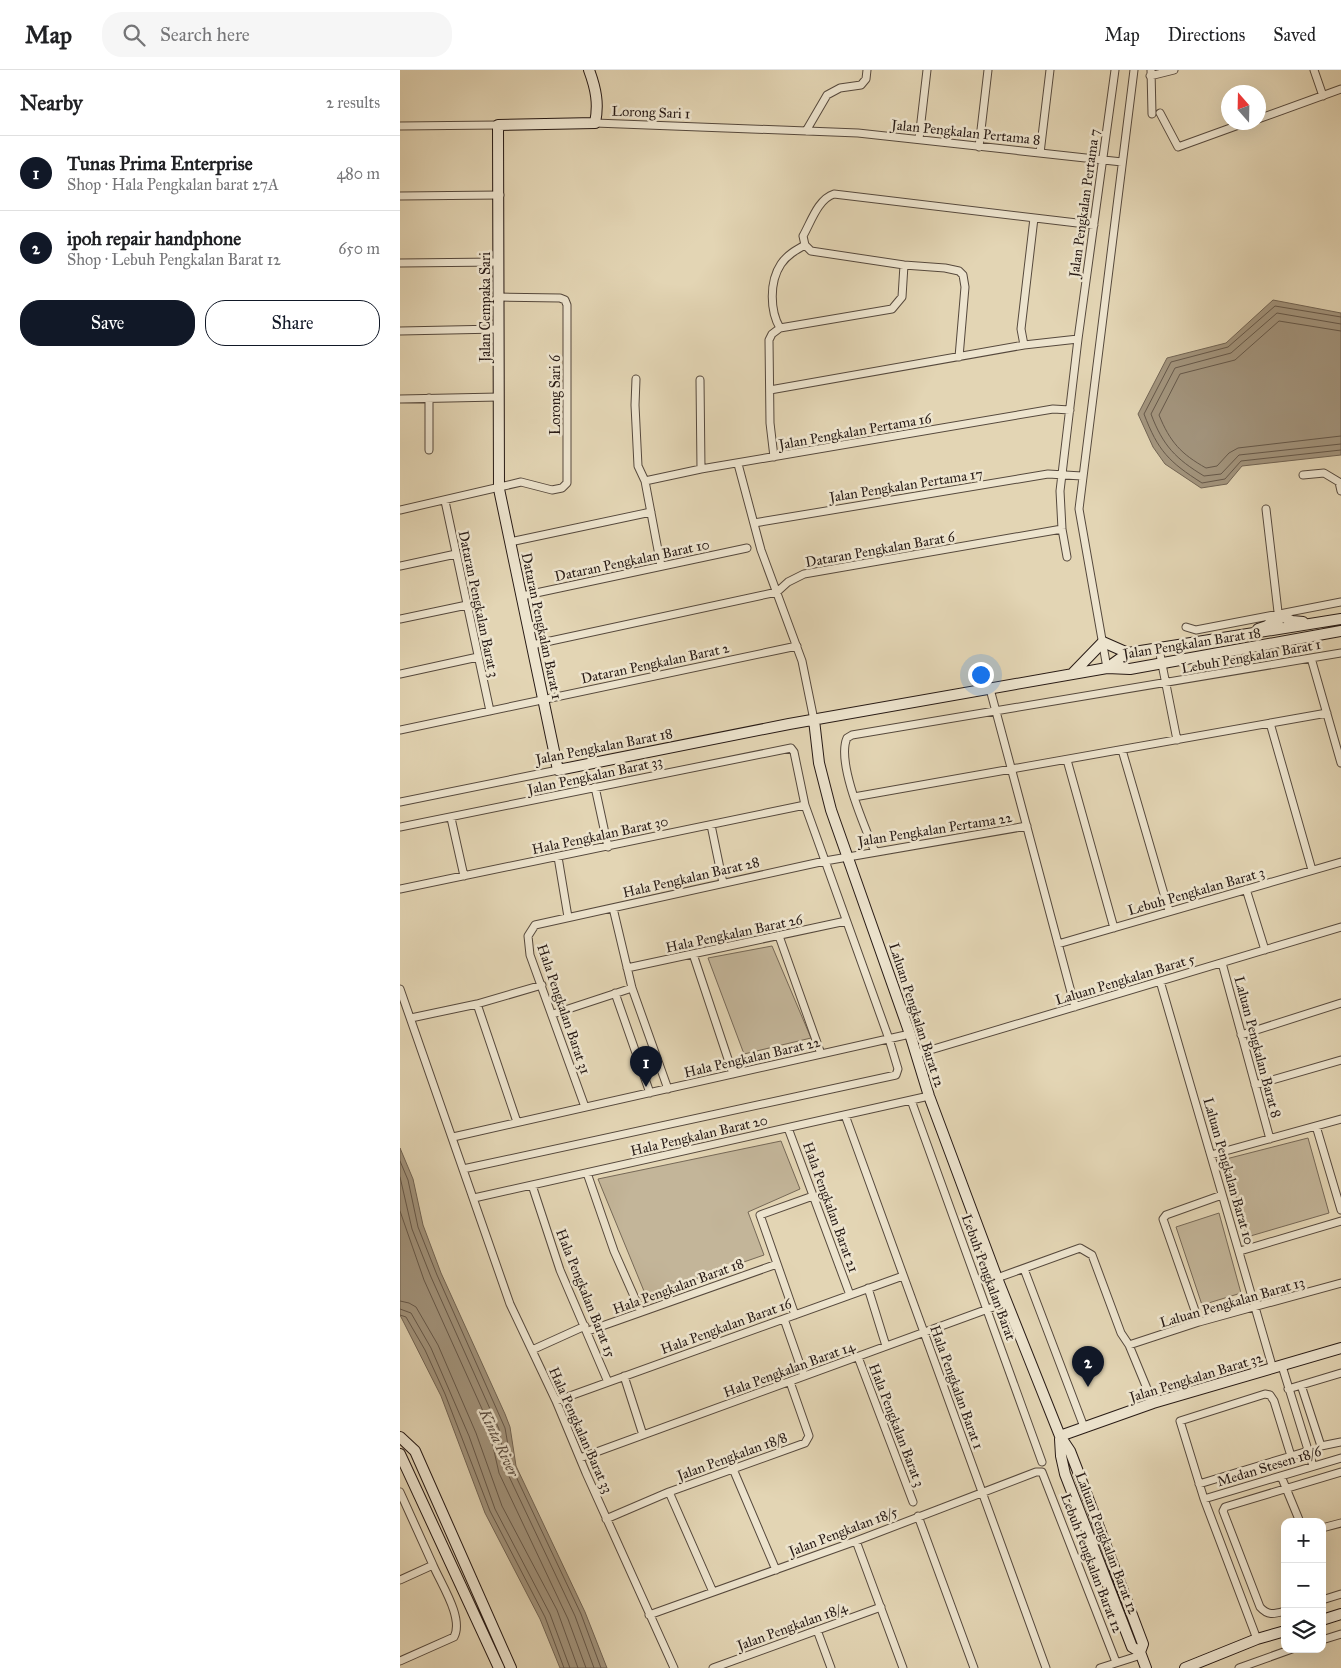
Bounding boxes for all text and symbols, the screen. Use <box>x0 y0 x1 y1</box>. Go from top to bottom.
search box <box>102 12 452 57</box>
text: Map <box>25 20 72 50</box>
icon: search <box>120 21 148 49</box>
text: Search here <box>160 23 250 46</box>
text: Map <box>1104 24 1140 46</box>
text: Directions <box>1168 24 1245 46</box>
text: Saved <box>1273 24 1316 46</box>
north arrow <box>1221 85 1266 130</box>
text: Nearby <box>20 90 83 116</box>
text: 2 results <box>326 93 380 112</box>
street label: Lorong Sari 1 <box>611 103 691 122</box>
street label: Jalan Pengkalan Pertama 8 <box>889 116 1041 150</box>
street label: Jalan Pengkalan Pertama 7 <box>1065 128 1104 280</box>
text: Tunas Prima Enterprise <box>67 152 253 175</box>
text: 1 <box>33 164 39 183</box>
text: 480 m <box>336 164 380 183</box>
text: Shop · Hala Pengkalan barat 27A <box>67 175 279 194</box>
text: ipoh repair handphone <box>67 227 241 250</box>
text: 2 <box>32 239 40 258</box>
text: 650 m <box>338 239 380 258</box>
text: Shop · Lebuh Pengkalan Barat 12 <box>67 250 281 269</box>
street label: Jalan Cempaka Sari <box>477 252 495 364</box>
button: Save <box>20 300 195 346</box>
button: Share <box>205 300 380 346</box>
street label: Lorong Sari 6 <box>547 354 564 435</box>
street label: Jalan Pengkalan Pertama 16 <box>775 410 934 455</box>
street label: Jalan Pengkalan Pertama 17 <box>826 465 984 507</box>
street label: Dataran Pengkalan Barat 6 <box>804 528 957 571</box>
street label: Dataran Pengkalan Barat 3 <box>455 529 502 679</box>
street label: Dataran Pengkalan Barat 10 <box>553 536 711 585</box>
street label: Dataran Pengkalan Barat 1 <box>518 551 565 702</box>
street label: Jalan Pengkalan Barat 18 <box>1120 624 1262 664</box>
street label: Lebuh Pengkalan Barat 1 <box>1180 636 1323 677</box>
street label: Dataran Pengkalan Barat 2 <box>579 639 731 688</box>
your location <box>968 662 994 688</box>
street label: Jalan Pengkalan Barat 18 <box>532 725 674 769</box>
street label: Jalan Pengkalan Barat 33 <box>524 753 664 799</box>
street label: Jalan Pengkalan Pertama 22 <box>855 809 1014 851</box>
street label: Hala Pengkalan Barat 30 <box>530 813 670 858</box>
street label: Hala Pengkalan Barat 28 <box>621 853 761 901</box>
street label: Lebuh Pengkalan Barat 3 <box>1126 864 1266 919</box>
street label: Hala Pengkalan Barat 26 <box>664 911 805 956</box>
street label: Laluan Pengkalan Barat 12 <box>885 941 948 1090</box>
street label: Hala Pengkalan Barat 31 <box>533 942 594 1077</box>
street label: Laluan Pengkalan Barat 5 <box>1053 950 1197 1009</box>
street label: Laluan Pengkalan Barat 8 <box>1230 974 1285 1120</box>
street label: Hala Pengkalan Barat 22 <box>682 1034 822 1081</box>
pin: 1 <box>630 1046 662 1087</box>
street label: Laluan Pengkalan Barat 10 <box>1199 1096 1258 1247</box>
street label: Hala Pengkalan Barat 20 <box>629 1111 769 1160</box>
street label: Hala Pengkalan Barat 21 <box>799 1140 862 1275</box>
street label: Lebuh Pengkalan Barat <box>958 1212 1019 1342</box>
street label: Hala Pengkalan Barat 15 <box>552 1226 619 1360</box>
street label: Hala Pengkalan Barat 18 <box>610 1255 746 1318</box>
street label: Laluan Pengkalan Barat 13 <box>1158 1274 1306 1331</box>
street label: Hala Pengkalan Barat 16 <box>658 1295 795 1358</box>
street label: Hala Pengkalan Barat 1 <box>926 1323 987 1452</box>
street label: Hala Pengkalan Barat 14 <box>721 1337 858 1401</box>
pin: 2 <box>1072 1346 1104 1387</box>
street label: Jalan Pengkalan Barat 32 <box>1125 1349 1265 1407</box>
street label: Hala Pengkalan Barat 3 <box>865 1361 928 1489</box>
street label: Hala Pengkalan Barat 33 <box>545 1364 616 1496</box>
water label: Kinta River <box>475 1405 523 1480</box>
street label: Jalan Pengkalan 18/8 <box>673 1429 790 1486</box>
street label: Medan Stesen 18/6 <box>1215 1442 1324 1490</box>
street label: Laluan Pengkalan Barat 12 <box>1072 1470 1142 1617</box>
street label: Lebuh Pengkalan Barat 12 <box>1057 1491 1126 1635</box>
street label: Jalan Pengkalan 18/5 <box>785 1503 901 1562</box>
map controls <box>1281 1518 1326 1653</box>
button: + <box>1281 1518 1326 1563</box>
button: − <box>1281 1563 1326 1608</box>
street label: Jalan Pengkalan 18/4 <box>733 1598 851 1656</box>
button: layers <box>1281 1608 1326 1653</box>

